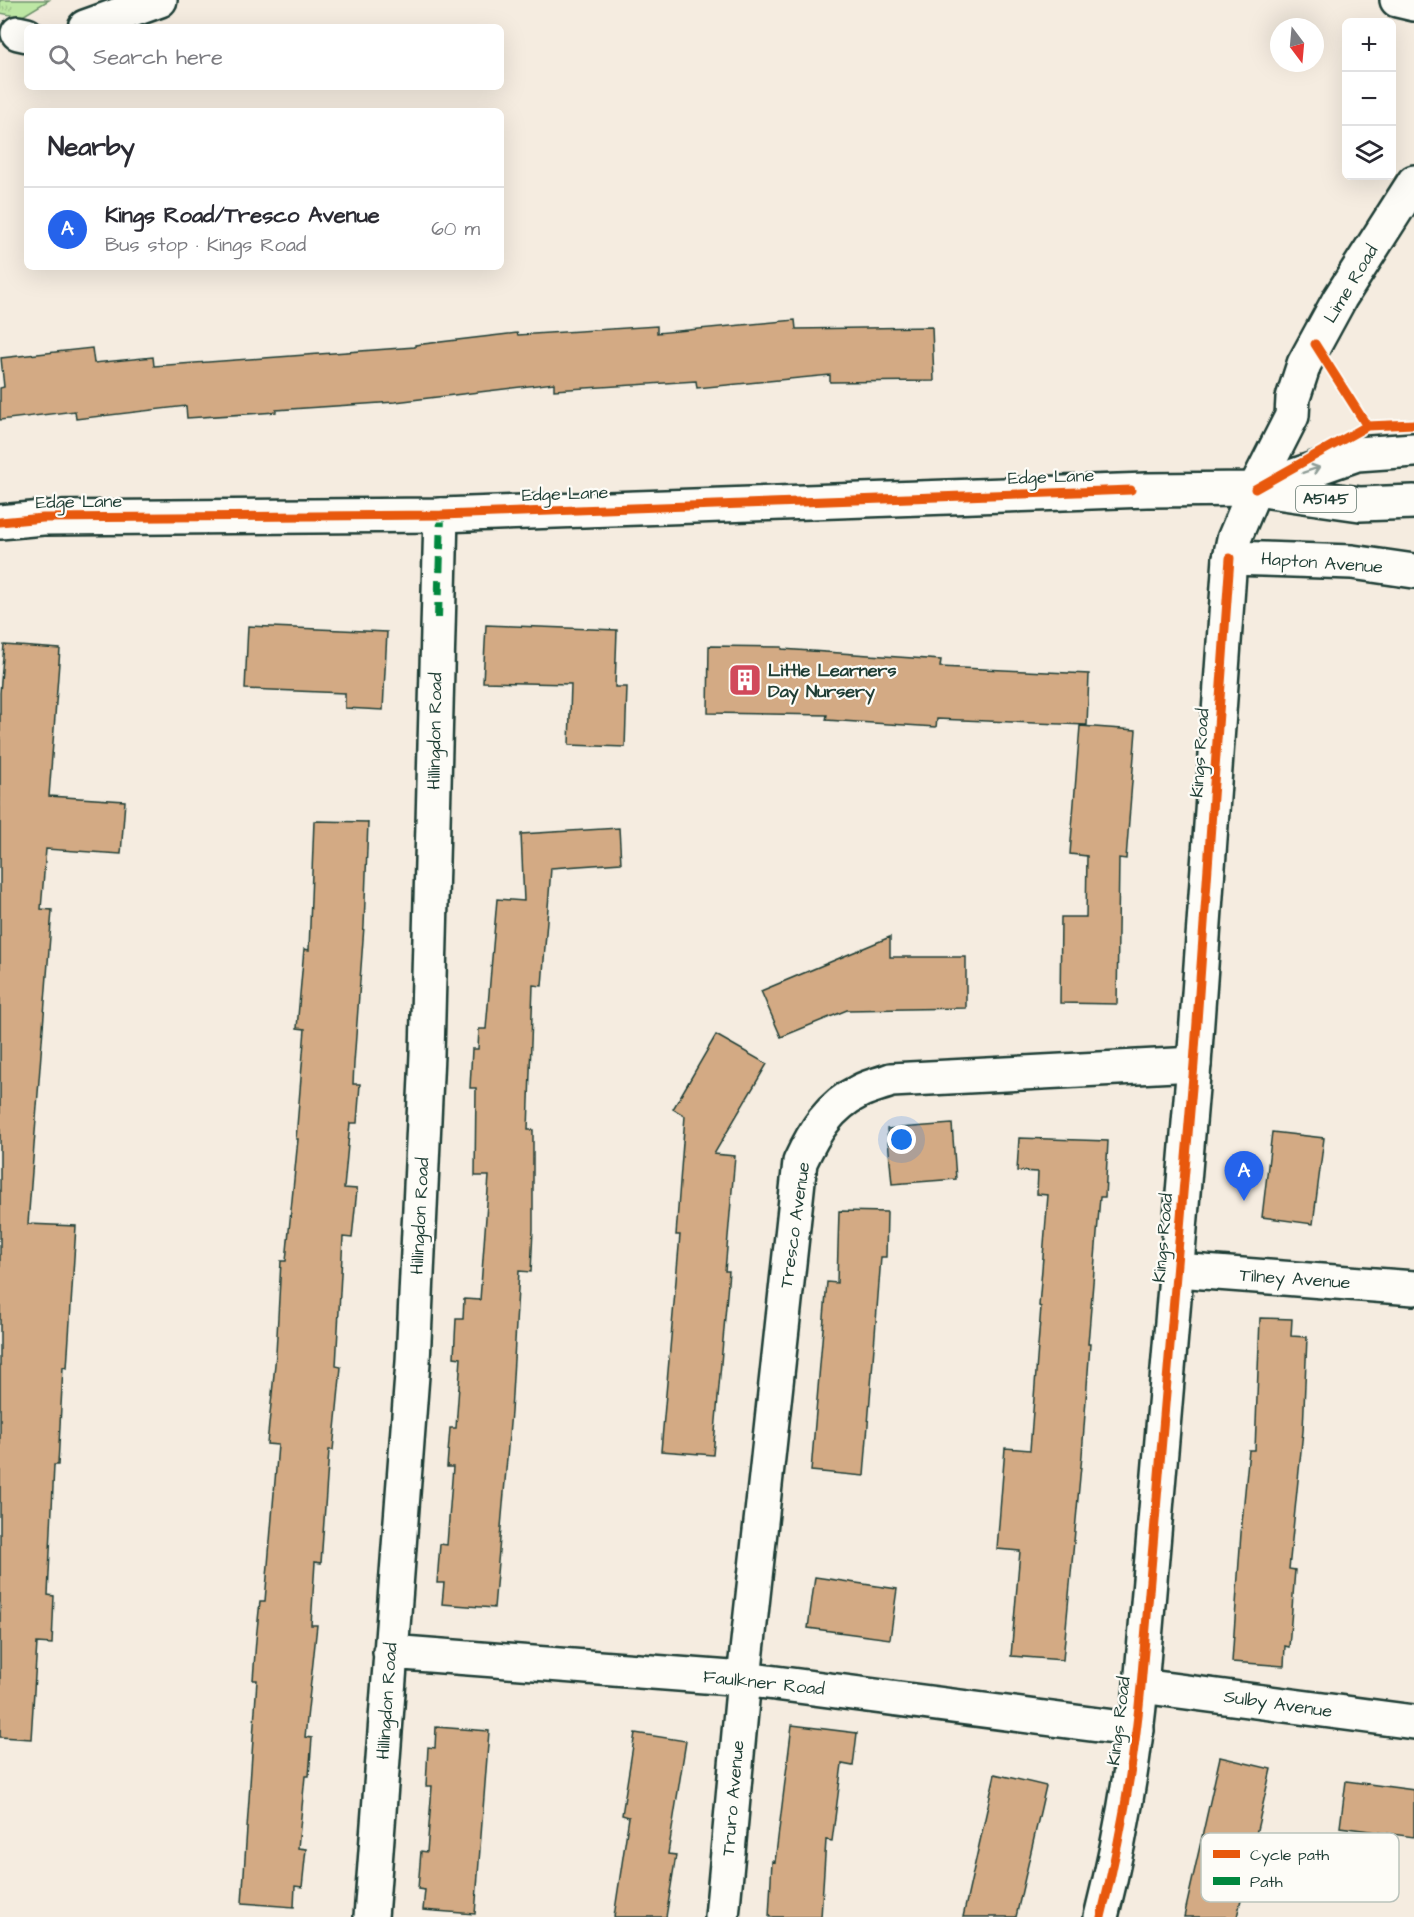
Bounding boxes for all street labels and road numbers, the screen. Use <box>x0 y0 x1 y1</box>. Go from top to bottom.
street label: Lime Road <box>1318 240 1384 328</box>
street label: Edge Lane <box>1007 463 1095 492</box>
street label: Edge Lane <box>521 480 609 509</box>
road number: A5145 <box>1296 486 1356 512</box>
street label: Edge Lane <box>36 489 123 516</box>
street label: Hapton Avenue <box>1260 546 1384 580</box>
street label: Hillingdon Road <box>421 672 450 790</box>
street label: Kings Road <box>1184 707 1217 799</box>
street label: Hillingdon Road <box>404 1157 437 1275</box>
street label: Tresco Avenue <box>774 1160 816 1290</box>
street label: Kings Road <box>1147 1192 1180 1284</box>
street label: Tilney Avenue <box>1239 1263 1352 1296</box>
street label: Hillingdon Road <box>370 1642 405 1760</box>
street label: Faulkner Road <box>702 1664 826 1702</box>
street label: Kings Road <box>1101 1675 1138 1767</box>
street label: Sulby Avenue <box>1222 1684 1334 1725</box>
street label: Truro Avenue <box>715 1739 751 1857</box>

